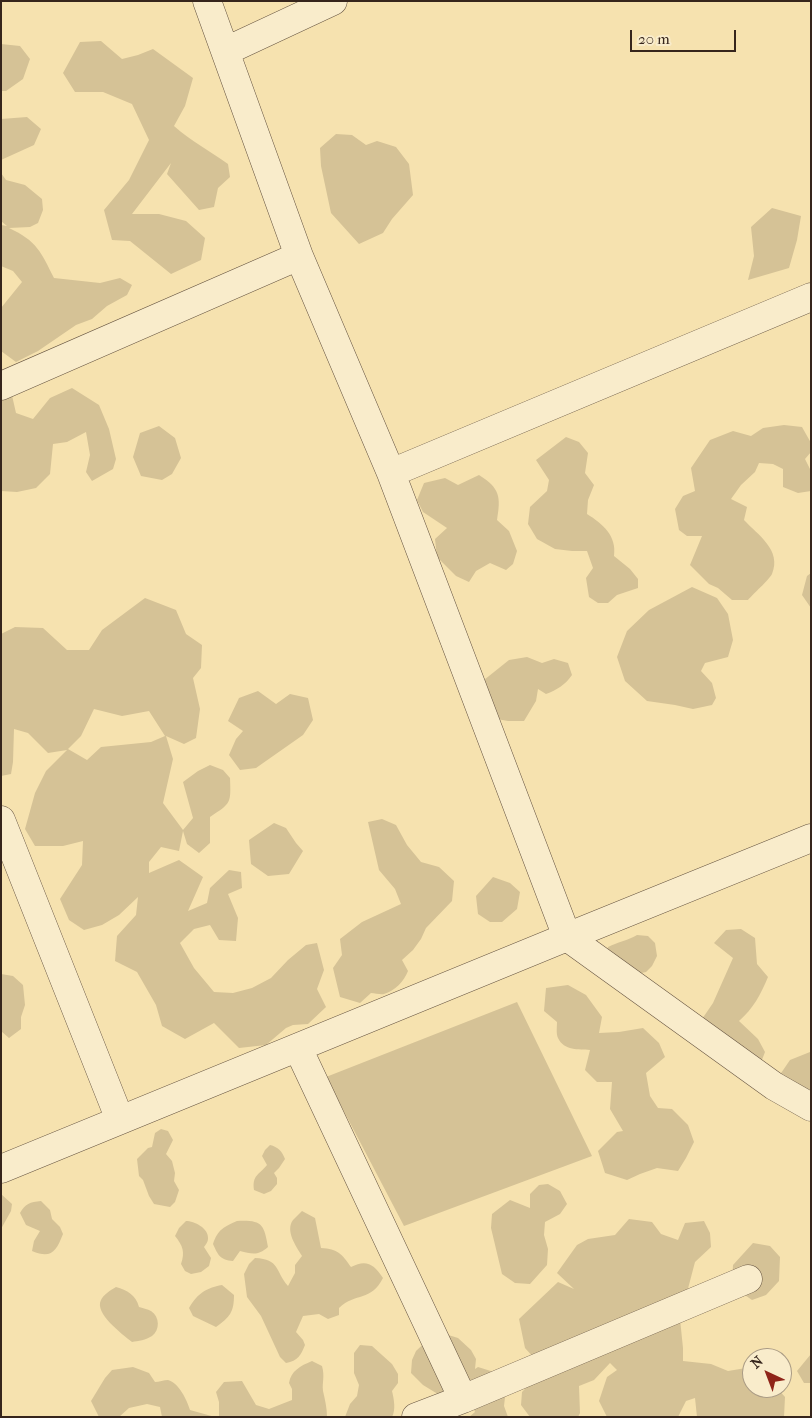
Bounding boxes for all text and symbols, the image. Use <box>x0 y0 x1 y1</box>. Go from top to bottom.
scale bar <box>632 20 738 52</box>
text: 20 m <box>638 30 670 48</box>
north arrow <box>742 1348 792 1398</box>
text: N <box>747 1353 767 1372</box>

